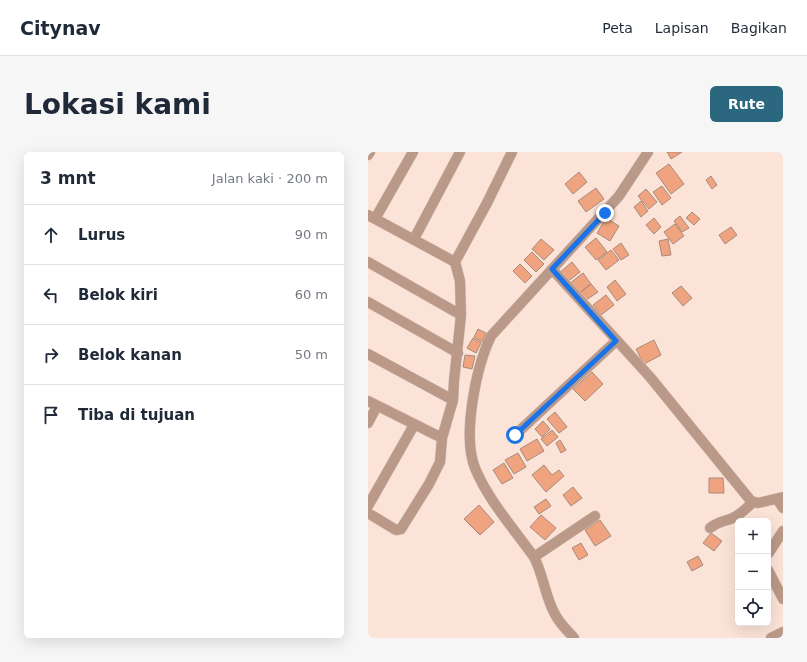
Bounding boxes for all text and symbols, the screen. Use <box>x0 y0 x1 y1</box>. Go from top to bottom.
text: Citynav <box>20 17 101 39</box>
text: Peta <box>602 20 633 36</box>
text: Lapisan <box>655 20 709 36</box>
text: Bagikan <box>731 20 787 36</box>
button: Rute <box>710 86 783 122</box>
text: Lokasi kami <box>24 88 211 121</box>
text: 3 mnt <box>40 168 96 188</box>
text: Jalan kaki · 200 m <box>212 171 328 186</box>
route end <box>596 204 614 222</box>
icon: ahead <box>40 224 62 246</box>
text: Lurus <box>78 226 125 244</box>
text: 90 m <box>295 227 328 242</box>
icon: left <box>40 284 62 306</box>
text: Belok kiri <box>78 286 158 304</box>
text: 60 m <box>295 287 328 302</box>
icon: right <box>40 344 62 366</box>
text: Belok kanan <box>78 346 182 364</box>
text: 50 m <box>295 347 328 362</box>
icon: arrive <box>40 404 62 426</box>
text: Tiba di tujuan <box>78 406 195 424</box>
route start <box>506 426 524 444</box>
map controls <box>735 518 771 626</box>
button: + <box>735 518 771 554</box>
button: − <box>735 554 771 590</box>
button: locate <box>735 590 771 626</box>

